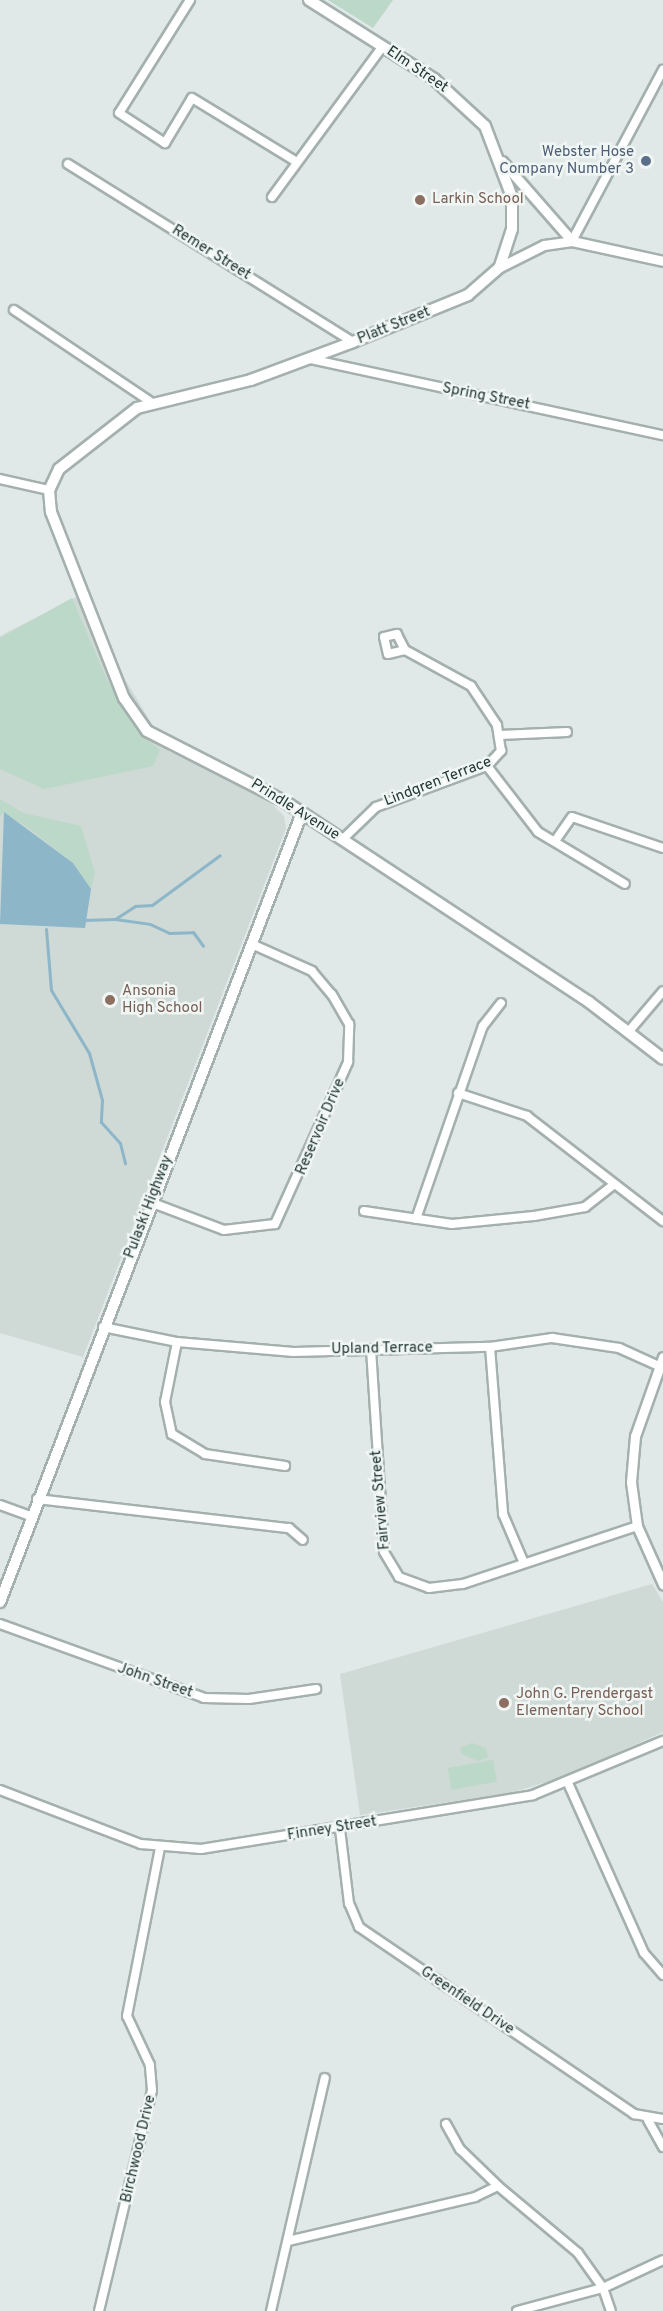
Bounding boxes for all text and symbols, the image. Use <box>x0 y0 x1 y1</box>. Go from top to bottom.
street label: Elm Street <box>383 43 451 97</box>
place label: Webster Hose Company Number 3 <box>499 143 634 178</box>
marker: Webster Hose Company Number 3 <box>639 154 653 168</box>
place label: Larkin School <box>432 191 524 209</box>
marker: Larkin School <box>413 193 427 207</box>
street label: Remer Street <box>168 222 254 284</box>
street label: Platt Street <box>355 303 433 349</box>
street label: Spring Street <box>441 380 531 414</box>
street label: Lindgren Terrace <box>381 753 495 811</box>
street label: Prindle Avenue <box>247 775 343 845</box>
place label: Ansonia High School <box>122 982 203 1017</box>
marker: Ansonia High School <box>103 993 117 1007</box>
street label: Reservoir Drive <box>293 1076 349 1178</box>
street label: Pulaski Highway <box>121 1153 177 1261</box>
street label: Upland Terrace <box>331 1339 433 1359</box>
street label: Fairview Street <box>368 1449 394 1551</box>
street label: John Street <box>115 1660 195 1702</box>
place label: John G. Prendergast Elementary School <box>516 1685 653 1720</box>
marker: John G. Prendergast Elementary School <box>497 1696 511 1710</box>
street label: Finney Street <box>286 1813 378 1845</box>
street label: Greenfield Drive <box>417 1963 517 2039</box>
street label: Birchwood Drive <box>118 2093 160 2205</box>

